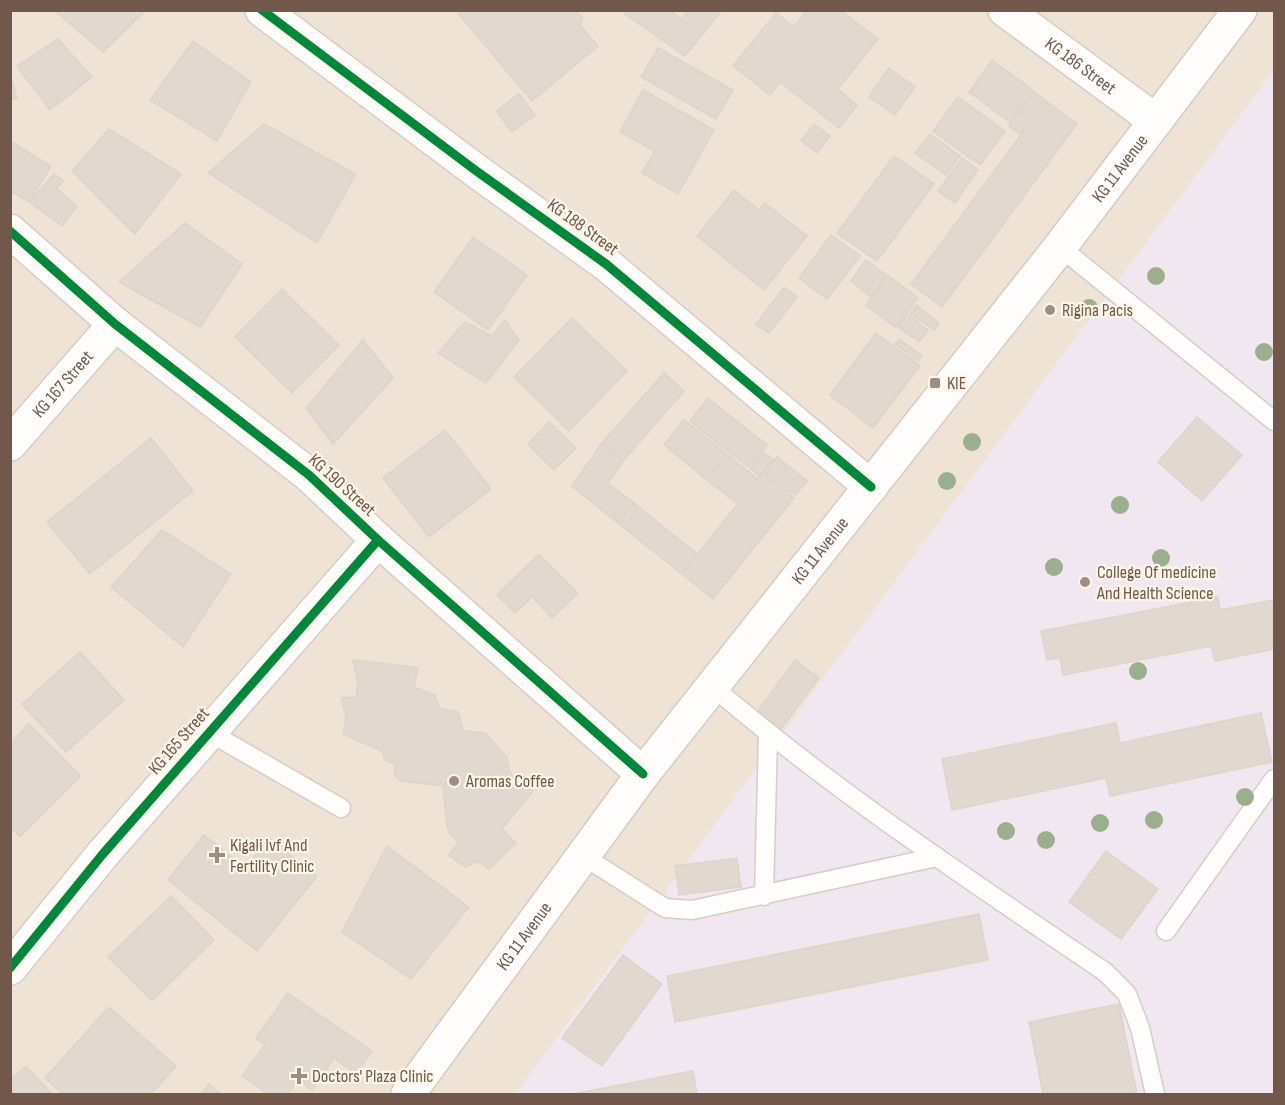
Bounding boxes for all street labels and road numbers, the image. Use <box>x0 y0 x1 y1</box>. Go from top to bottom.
street label: KG 186 Street <box>1041 33 1121 99</box>
street label: KG 11 Avenue <box>1087 130 1152 206</box>
street label: KG 188 Street <box>543 194 623 260</box>
street label: KG 167 Street <box>28 346 98 422</box>
street label: KG 190 Street <box>304 449 380 521</box>
street label: KG 11 Avenue <box>787 513 853 588</box>
street label: KG 165 Street <box>144 703 214 779</box>
street label: KG 11 Avenue <box>492 898 556 974</box>

